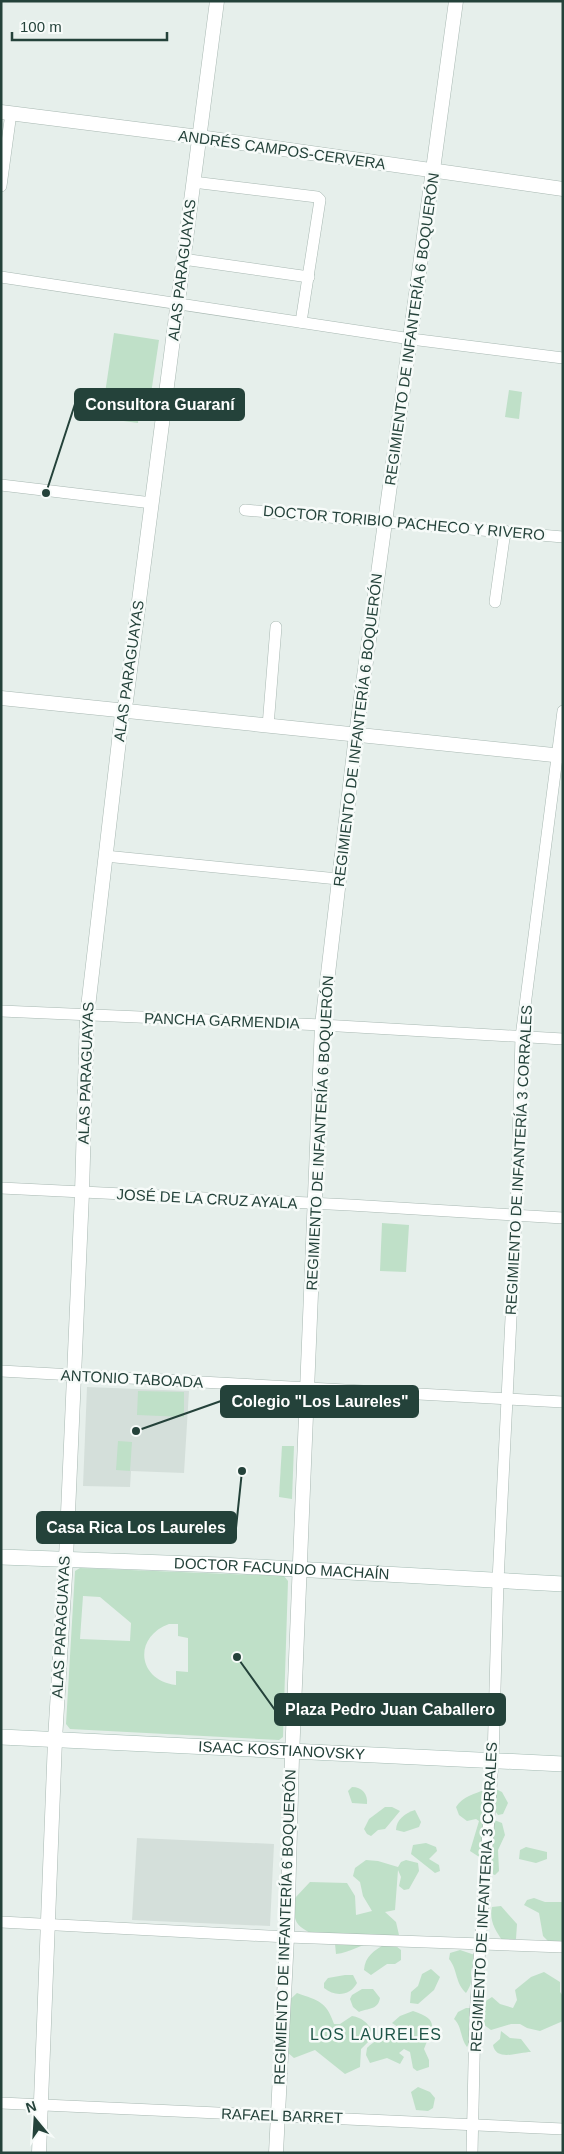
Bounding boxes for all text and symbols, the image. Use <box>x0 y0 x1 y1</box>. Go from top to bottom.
scale bar <box>12 10 168 42</box>
text: 100 m <box>20 18 62 35</box>
street label: ANDRÉS CAMPOS-CERVERA <box>177 127 387 172</box>
street label: REGIMIENTO DE INFANTERÍA 6 BOQUERÓN <box>381 171 442 486</box>
street label: ALAS PARAGUAYAS <box>164 198 199 342</box>
callout: Consultora Guaraní <box>75 389 244 420</box>
text: Consultora Guaraní <box>85 396 235 413</box>
street label: DOCTOR TORIBIO PACHECO Y RIVERO <box>263 502 546 543</box>
street label: REGIMIENTO DE INFANTERÍA 6 BOQUERÓN <box>330 572 385 888</box>
street label: ALAS PARAGUAYAS <box>110 599 147 743</box>
street label: REGIMIENTO DE INFANTERÍA 6 BOQUERÓN <box>303 975 336 1291</box>
street label: ALAS PARAGUAYAS <box>75 1001 96 1145</box>
street label: REGIMIENTO DE INFANTERÍA 3 CORRALES <box>502 1004 535 1316</box>
street label: PANCHA GARMENDIA <box>144 1009 300 1032</box>
street label: JOSÉ DE LA CRUZ AYALA <box>116 1185 298 1212</box>
street label: ANTONIO TABOADA <box>60 1366 204 1391</box>
callout: Colegio "Los Laureles" <box>221 1386 418 1417</box>
text: Colegio "Los Laureles" <box>232 1393 408 1410</box>
callout: Casa Rica Los Laureles <box>37 1512 236 1543</box>
text: Casa Rica Los Laureles <box>46 1519 226 1536</box>
street label: DOCTOR FACUNDO MACHAÍN <box>174 1554 390 1582</box>
street label: ALAS PARAGUAYAS <box>48 1555 73 1699</box>
callout: Plaza Pedro Juan Caballero <box>275 1694 505 1725</box>
text: Plaza Pedro Juan Caballero <box>285 1701 495 1718</box>
street label: ISAAC KOSTIANOVSKY <box>198 1737 365 1762</box>
street label: REGIMIENTO DE INFANTERIA 3 CORRALES <box>467 1741 500 2053</box>
street label: REGIMIENTO DE INFANTERÍA 6 BOQUERÓN <box>270 1769 299 2085</box>
district label: LOS LAURELES <box>310 2026 442 2043</box>
north arrow <box>10 2094 60 2144</box>
text: N <box>24 2097 38 2116</box>
street label: RAFAEL BARRET <box>221 2105 343 2126</box>

